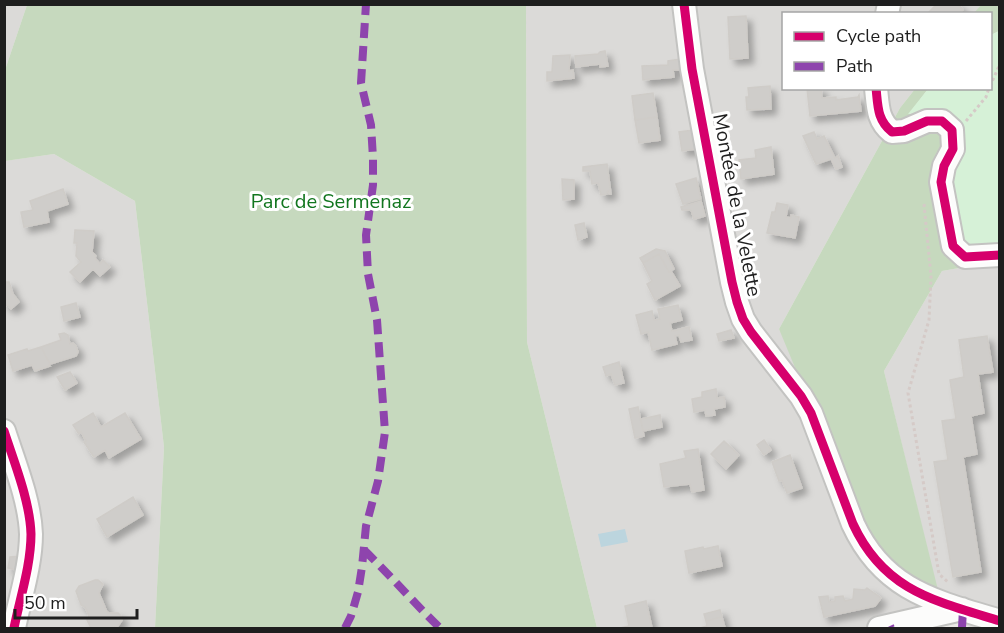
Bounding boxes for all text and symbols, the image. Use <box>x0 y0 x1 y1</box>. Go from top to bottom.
legend <box>782 12 992 90</box>
text: Cycle path <box>836 24 921 48</box>
text: Path <box>836 54 873 78</box>
street label: Montée de la Velette <box>706 111 768 299</box>
park label: Parc de Sermenaz <box>251 188 411 215</box>
scale bar <box>15 582 136 620</box>
text: 50 m <box>24 591 66 615</box>

